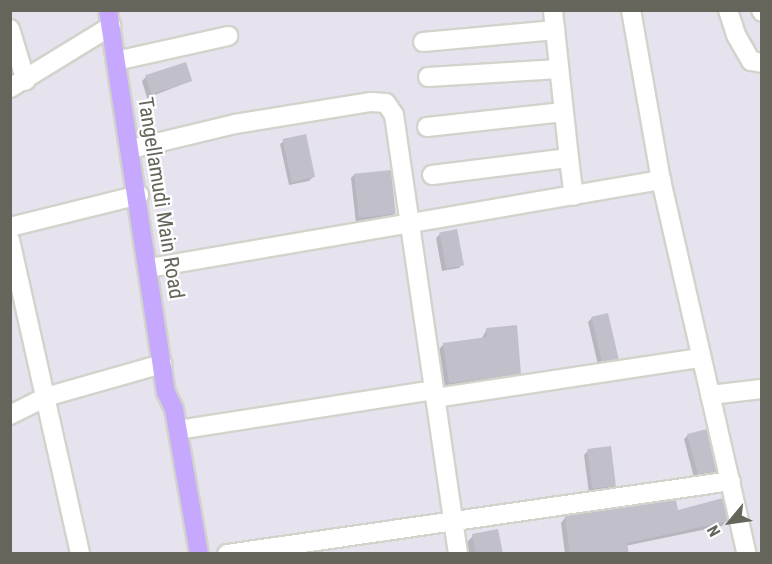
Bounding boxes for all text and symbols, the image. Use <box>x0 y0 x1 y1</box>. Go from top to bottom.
street label: Tangellamudi Main Road <box>133 95 189 301</box>
north arrow <box>700 492 760 552</box>
text: N <box>703 522 725 540</box>

